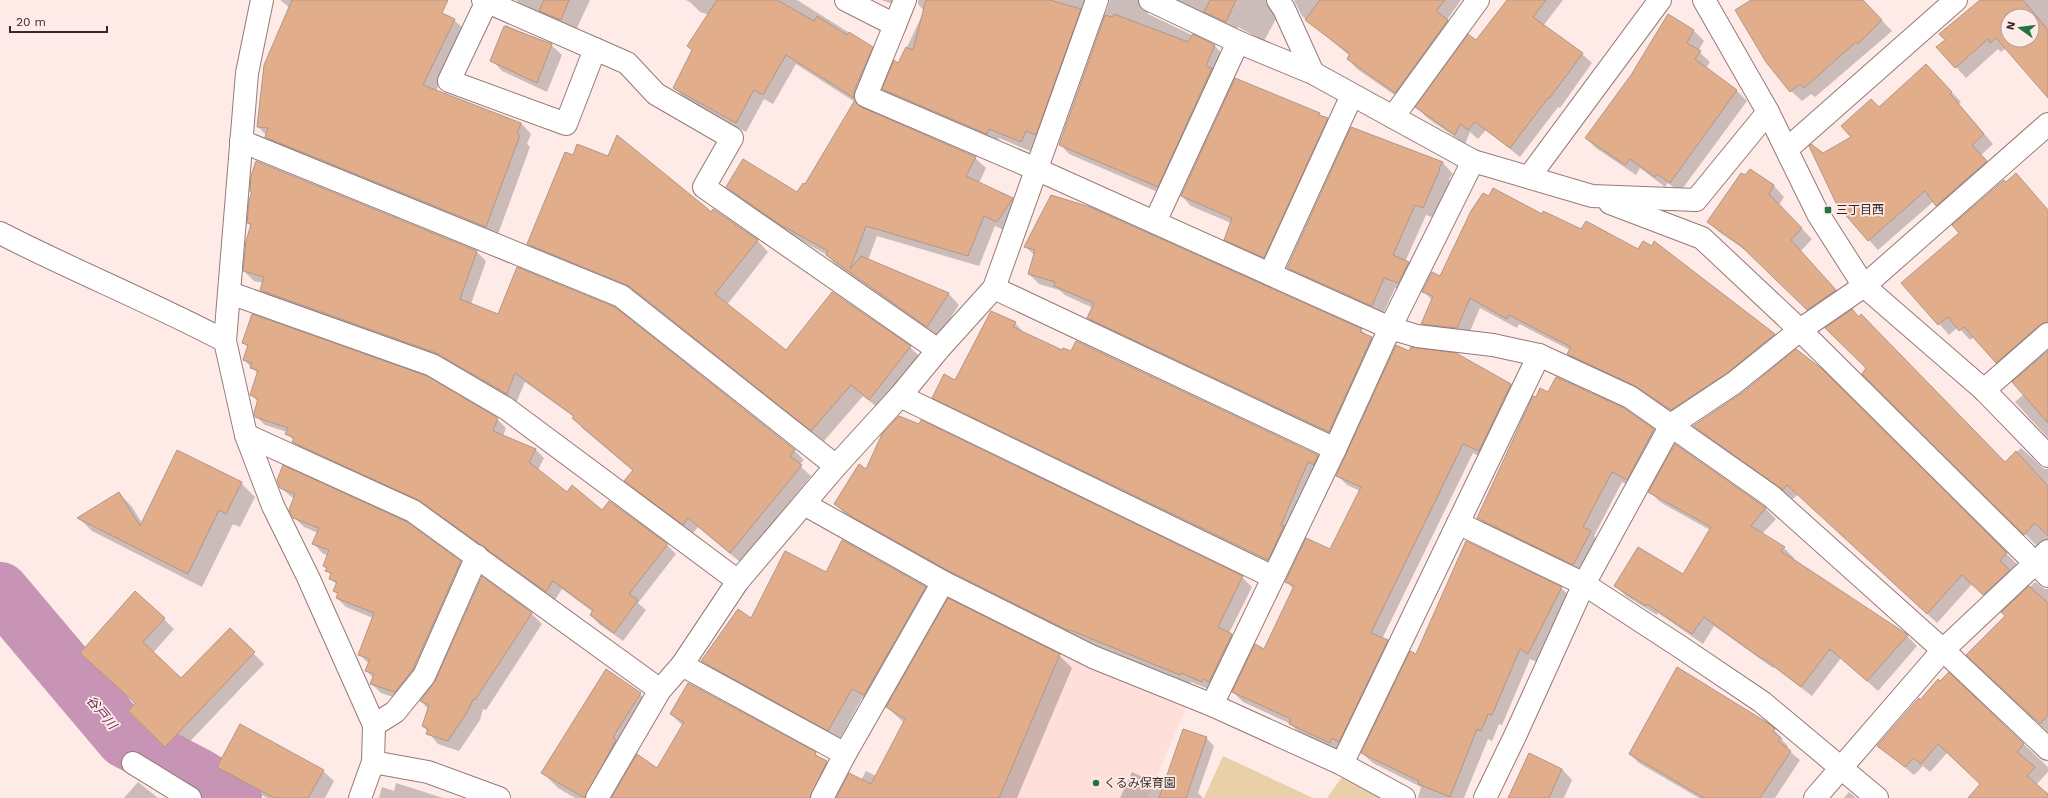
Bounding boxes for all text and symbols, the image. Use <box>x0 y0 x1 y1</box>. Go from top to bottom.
scale bar <box>10 8 107 34</box>
north arrow <box>2000 8 2040 48</box>
text: 20 m <box>16 15 46 29</box>
text: N <box>2003 20 2018 31</box>
place label: 三丁目西 <box>1836 203 1884 217</box>
marker: 三丁目西 <box>1823 205 1833 215</box>
water label: 谷戸川 <box>83 693 121 734</box>
place label: くるみ保育園 <box>1104 776 1176 790</box>
marker: くるみ保育園 <box>1091 778 1101 788</box>

